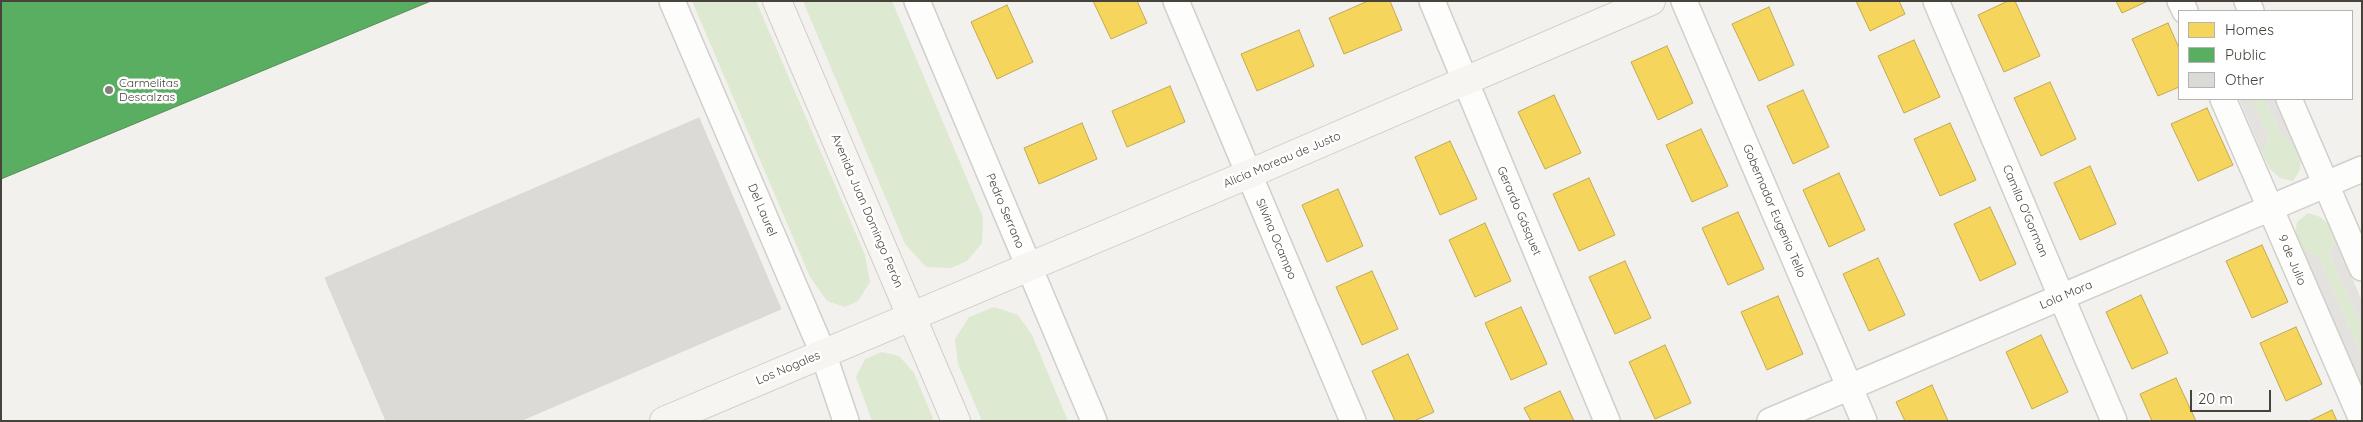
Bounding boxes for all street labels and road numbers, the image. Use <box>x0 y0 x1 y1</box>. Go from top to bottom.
street label: Alicia Moreau de Justo <box>1221 129 1343 191</box>
street label: Avenida Juan Domingo Perón <box>828 132 906 290</box>
street label: Gobernador Eugenio Tello <box>1739 142 1809 280</box>
street label: Camila O'Gorman <box>1999 163 2051 259</box>
street label: Gerardo Gásquet <box>1494 164 1544 258</box>
street label: Pedro Serrano <box>983 171 1027 251</box>
street label: Del Laurel <box>744 182 780 238</box>
street label: Silvina Ocampo <box>1252 196 1300 282</box>
street label: 9 de Julio <box>2275 233 2309 287</box>
street label: Lola Mora <box>2037 277 2095 313</box>
street label: Los Nogales <box>754 348 822 388</box>

